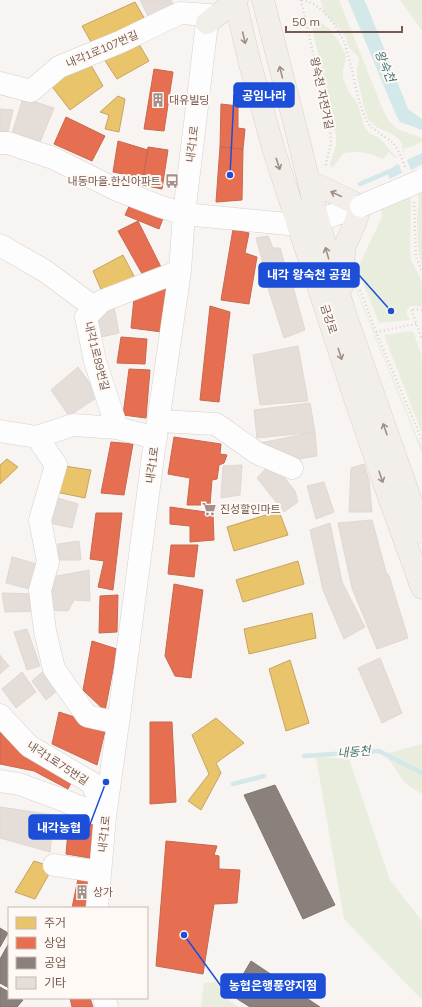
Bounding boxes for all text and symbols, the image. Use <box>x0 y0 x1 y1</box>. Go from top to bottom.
scale bar <box>286 8 402 34</box>
text: 50 m <box>292 14 320 29</box>
street label: 내각1로107번길 <box>64 28 140 70</box>
one-way arrow <box>241 31 248 44</box>
water label: 왕숙천 <box>372 48 400 86</box>
street label: 왕숙천 자전거길 <box>307 55 337 131</box>
one-way arrow <box>277 66 284 79</box>
callout: 공임나라 <box>234 83 294 107</box>
text: 공임나라 <box>242 88 286 103</box>
building icon: 대유빌딩 <box>150 92 166 108</box>
place label: 대유빌딩 <box>169 93 209 107</box>
street label: 내각1로 <box>183 125 201 163</box>
one-way arrow <box>274 157 282 169</box>
bus stop icon: 내동마을.한신아파트 <box>164 173 180 189</box>
place label: 내동마을.한신아파트 <box>67 174 161 188</box>
one-way arrow <box>330 190 342 197</box>
one-way arrow <box>323 246 330 259</box>
callout: 내각 왕숙천 공원 <box>259 263 359 287</box>
text: 내각 왕숙천 공원 <box>267 267 351 282</box>
street label: 금강로 <box>318 302 340 336</box>
street label: 내각1로89번길 <box>82 320 112 392</box>
one-way arrow <box>337 347 344 360</box>
one-way arrow <box>381 424 389 436</box>
street label: 내각1로 <box>142 446 162 484</box>
one-way arrow <box>378 470 386 482</box>
supermarket icon: 진성할인마트 <box>201 501 217 517</box>
place label: 진성할인마트 <box>220 502 281 516</box>
street label: 내각1로75번길 <box>25 738 91 788</box>
water label: 내동천 <box>337 743 373 760</box>
callout: 내각농협 <box>29 815 89 839</box>
street label: 내각1로 <box>95 815 113 853</box>
text: 내각농협 <box>37 820 81 835</box>
building icon: 상가 <box>74 884 90 900</box>
place label: 상가 <box>93 885 113 899</box>
legend <box>8 907 148 999</box>
text: 주거 <box>44 915 66 930</box>
text: 상업 <box>44 935 66 950</box>
text: 공업 <box>44 955 66 970</box>
callout: 농협은행풍양지점 <box>221 974 325 998</box>
text: 기타 <box>44 975 66 990</box>
text: 농협은행풍양지점 <box>229 978 317 993</box>

